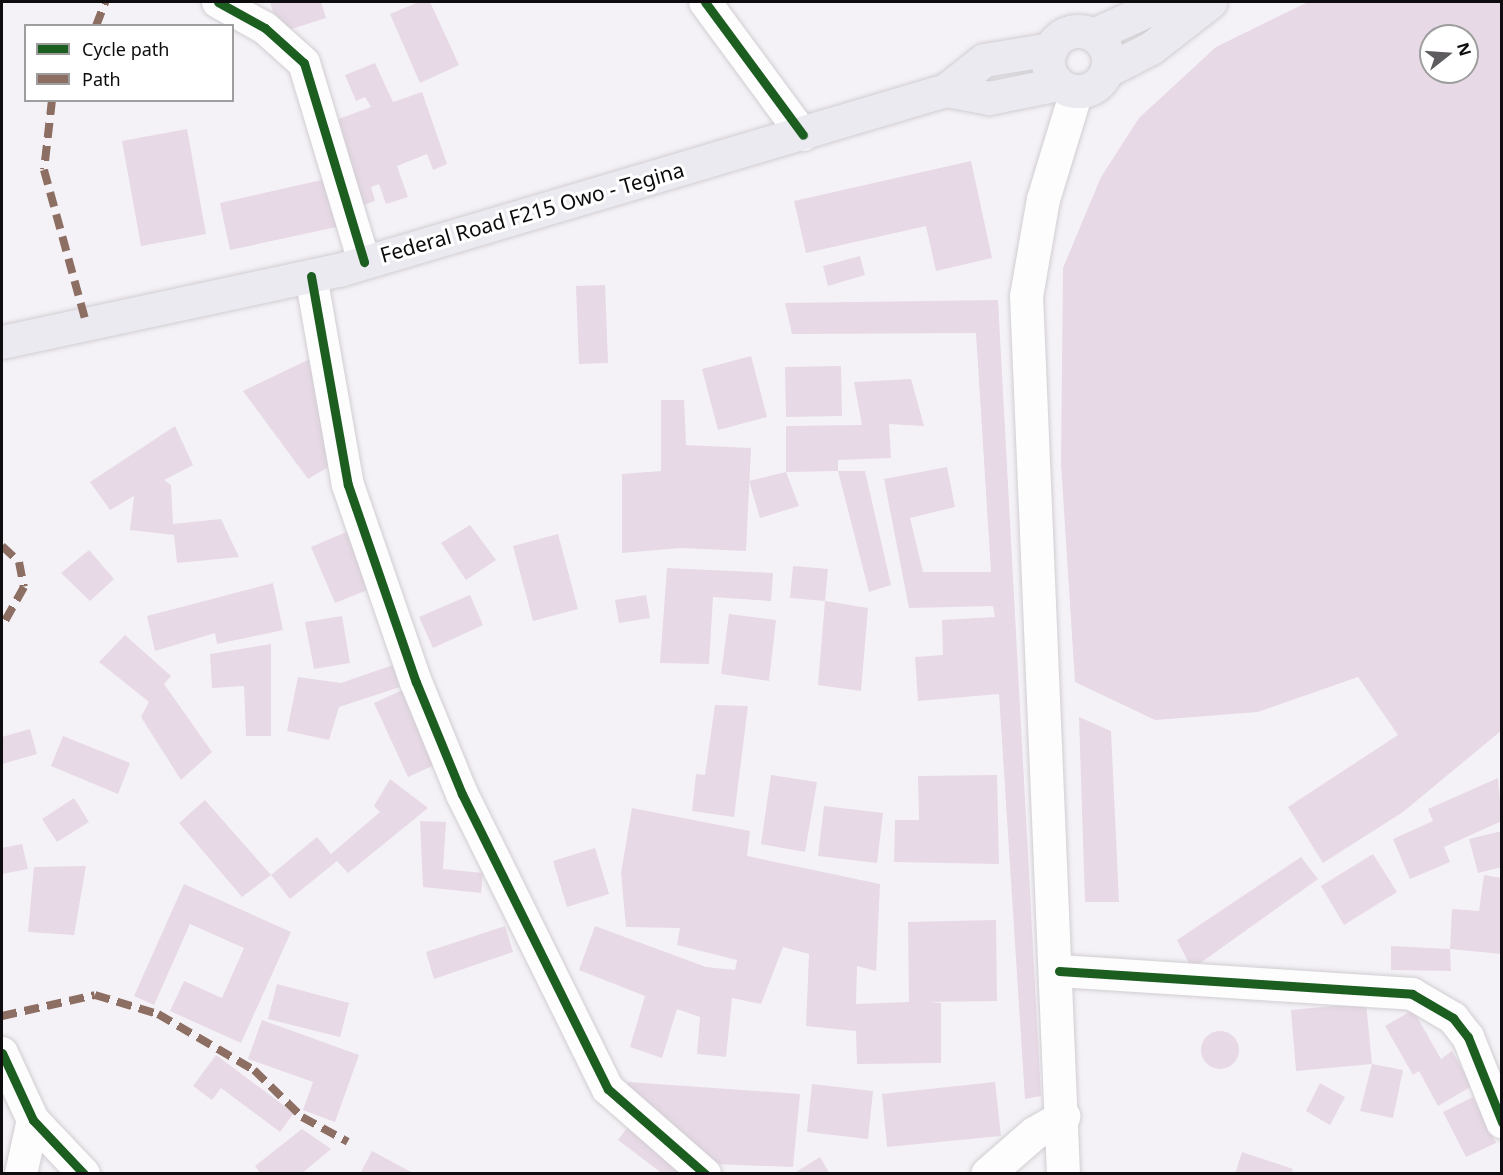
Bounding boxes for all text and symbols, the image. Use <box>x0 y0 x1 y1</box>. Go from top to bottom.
legend <box>24 24 234 102</box>
north arrow <box>1419 24 1479 84</box>
text: Cycle path <box>82 37 169 61</box>
text: N <box>1452 40 1477 59</box>
text: Path <box>82 67 121 91</box>
street label: Federal Road F215 Owo - Tegina <box>377 156 687 268</box>

